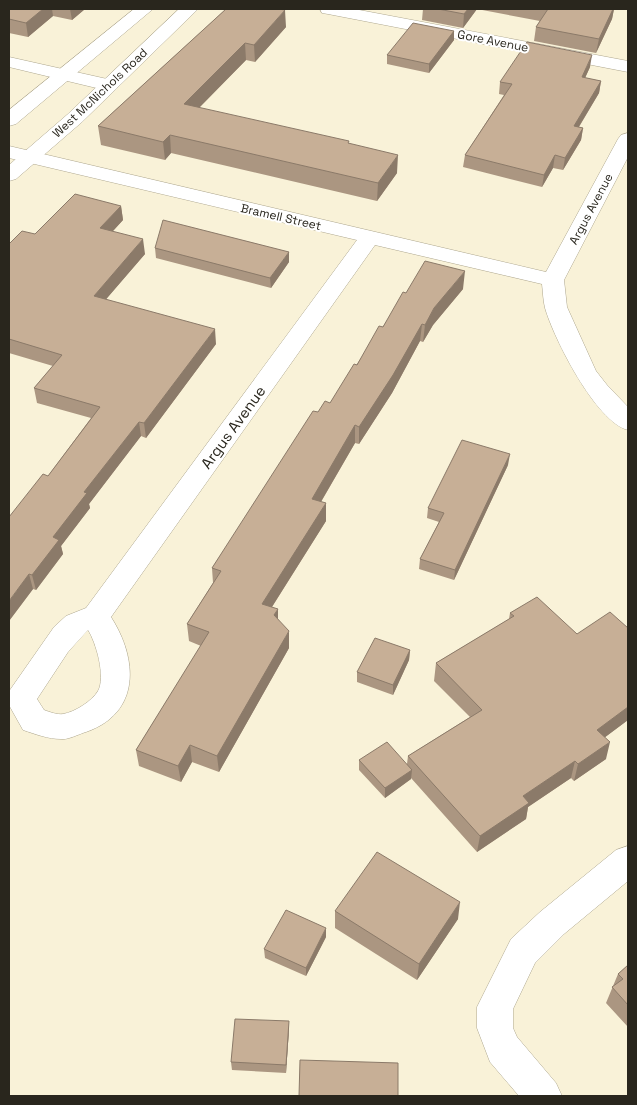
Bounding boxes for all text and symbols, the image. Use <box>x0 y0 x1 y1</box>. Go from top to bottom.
street label: Gore Avenue <box>456 26 530 56</box>
street label: West McNichols Road <box>49 45 151 141</box>
street label: Argus Avenue <box>565 171 617 247</box>
street label: Bramell Street <box>239 200 323 234</box>
street label: Argus Avenue <box>196 382 270 472</box>

